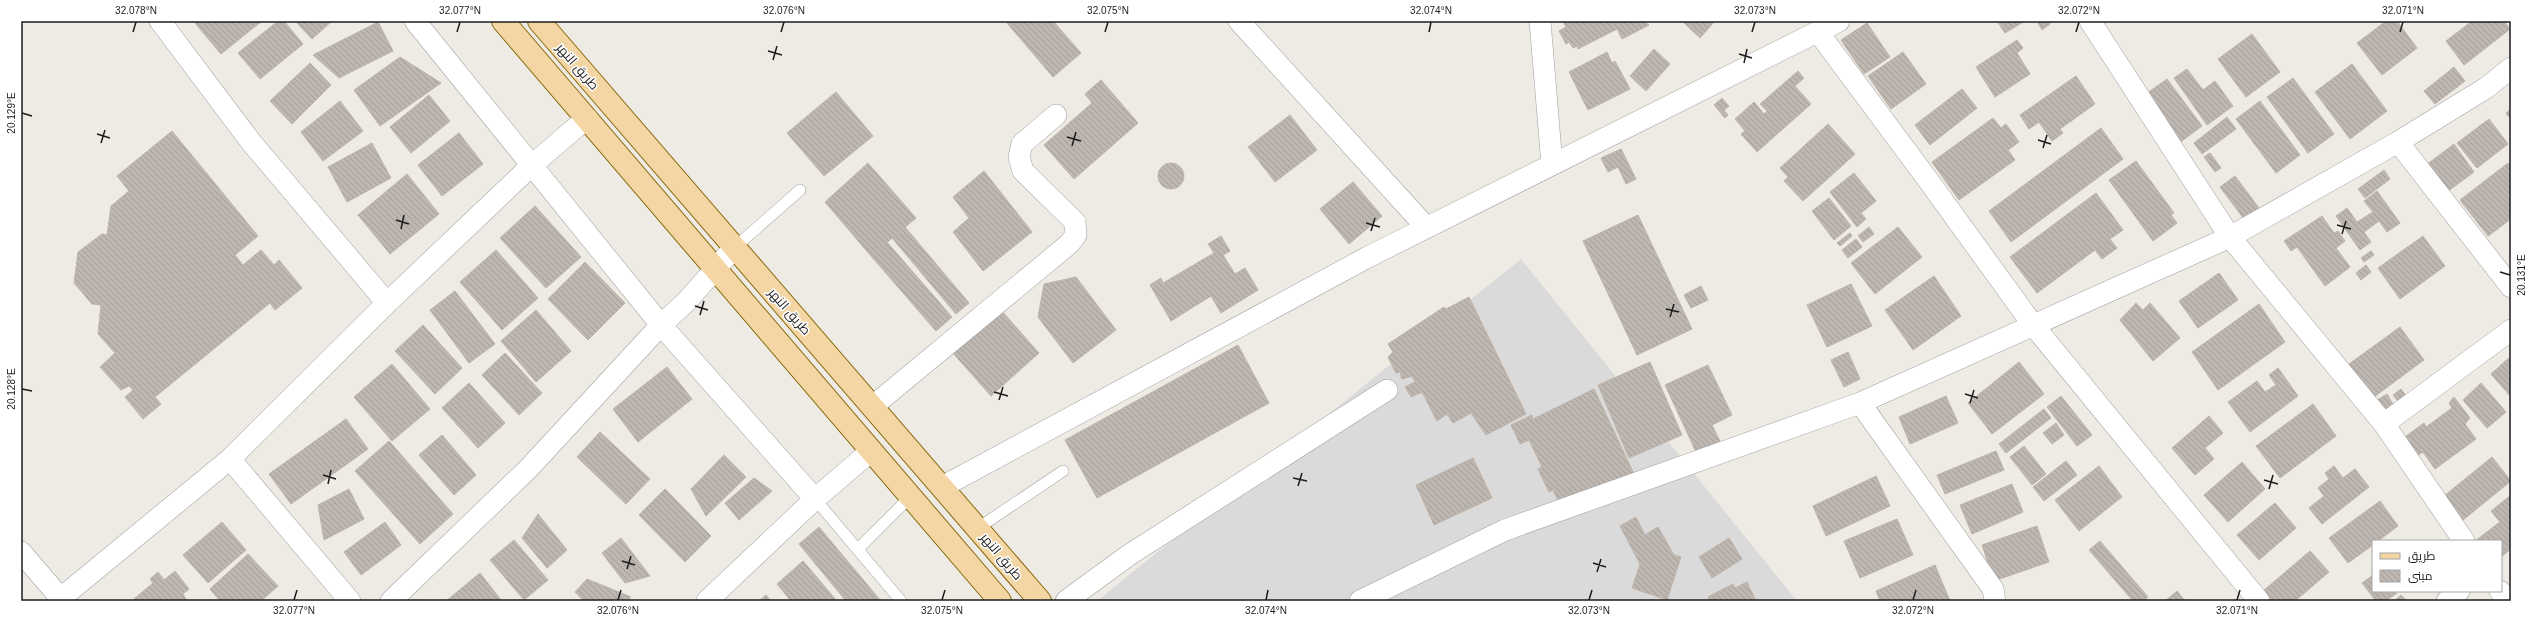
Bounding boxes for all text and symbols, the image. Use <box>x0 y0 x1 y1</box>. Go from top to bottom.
text: 32.078°N <box>115 5 157 16</box>
text: 32.077°N <box>439 5 481 16</box>
text: 32.076°N <box>763 5 805 16</box>
text: 32.075°N <box>1087 5 1129 16</box>
text: 32.074°N <box>1410 5 1452 16</box>
text: 32.073°N <box>1734 5 1776 16</box>
text: 32.072°N <box>2058 5 2100 16</box>
text: 32.071°N <box>2382 5 2424 16</box>
street label: طريق النهر <box>553 39 602 93</box>
text: 20.129°E <box>6 92 17 134</box>
text: 20.131°E <box>2516 254 2527 296</box>
street label: طريق النهر <box>765 284 814 338</box>
text: 20.128°E <box>6 368 17 410</box>
street label: طريق النهر <box>977 529 1026 583</box>
legend <box>2372 540 2502 592</box>
text: طريق <box>2408 549 2436 563</box>
text: مبنى <box>2408 569 2433 583</box>
text: 32.077°N <box>273 605 315 616</box>
text: 32.076°N <box>597 605 639 616</box>
text: 32.075°N <box>921 605 963 616</box>
text: 32.074°N <box>1245 605 1287 616</box>
text: 32.073°N <box>1568 605 1610 616</box>
text: 32.072°N <box>1892 605 1934 616</box>
text: 32.071°N <box>2216 605 2258 616</box>

